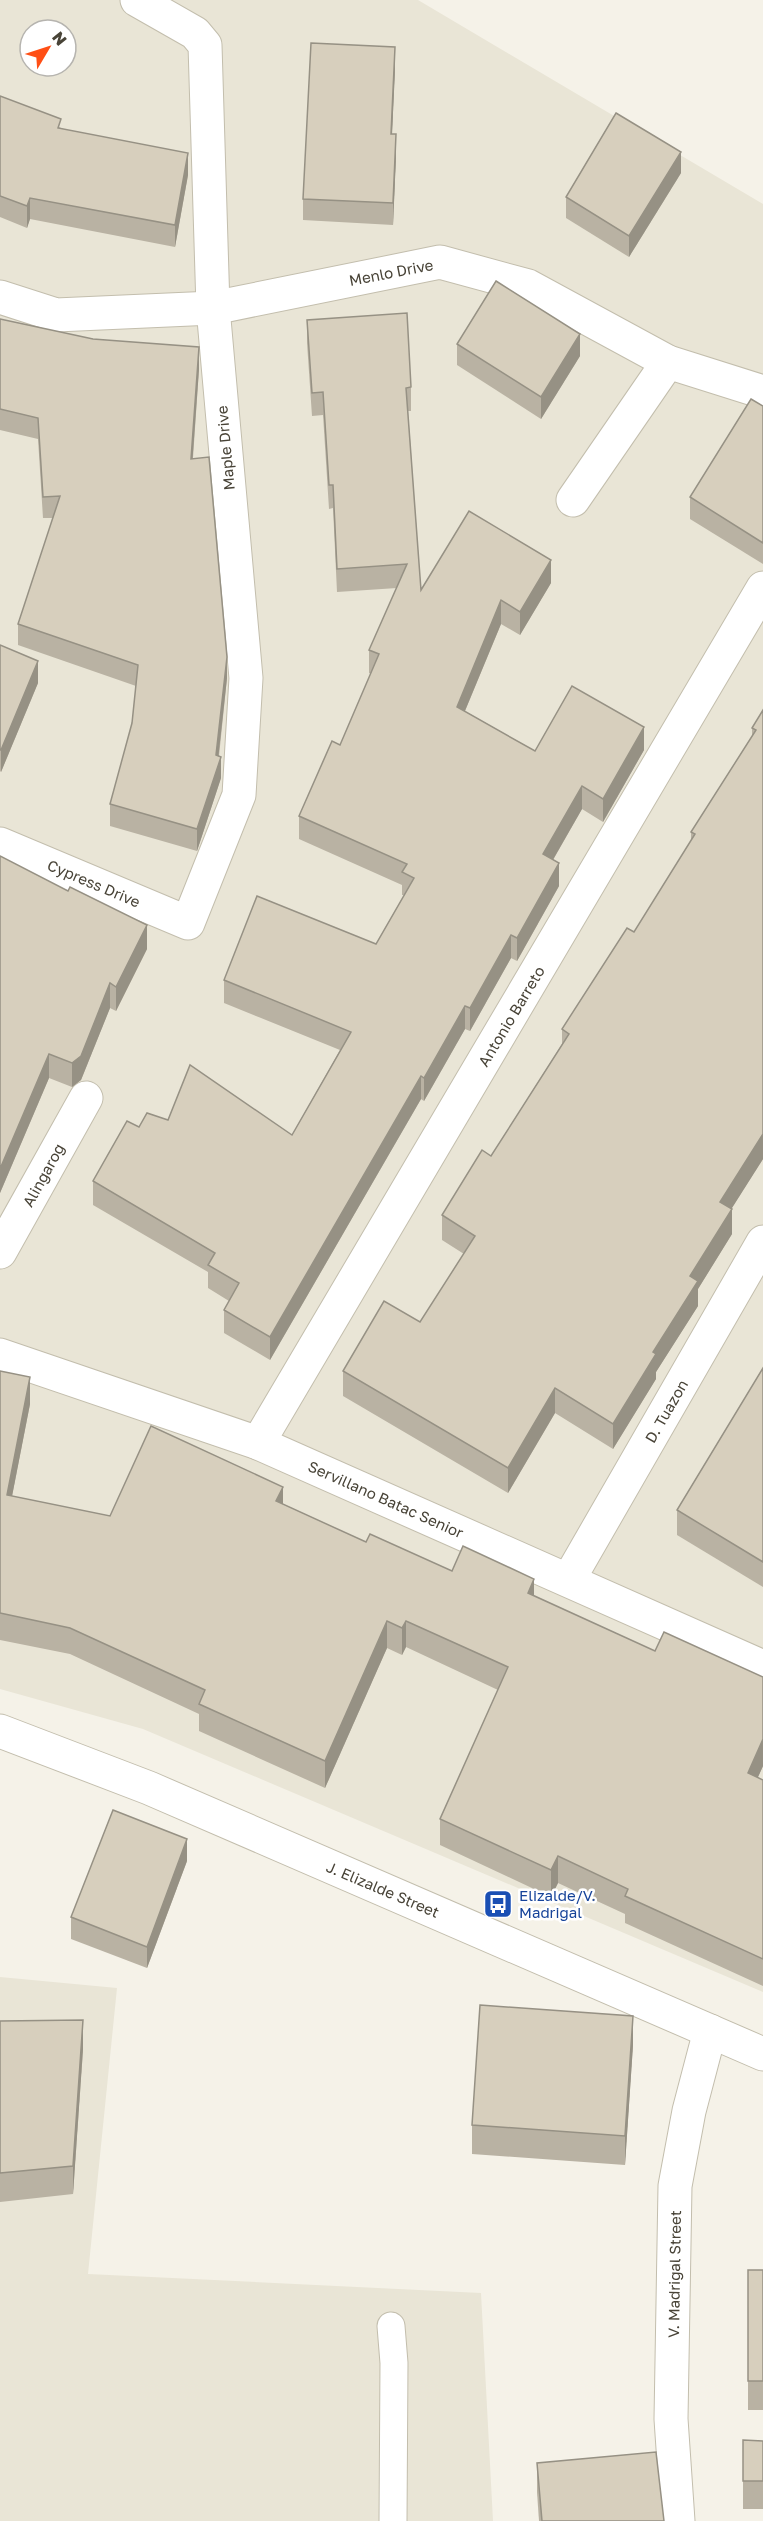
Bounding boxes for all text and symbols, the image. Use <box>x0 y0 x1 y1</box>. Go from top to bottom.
north arrow <box>18 18 78 78</box>
text: N <box>48 28 71 50</box>
street label: Menlo Drive <box>347 255 435 289</box>
street label: Maple Drive <box>212 405 238 491</box>
street label: Cypress Drive <box>45 855 143 911</box>
street label: Antonio Barreto <box>474 963 548 1069</box>
street label: Alingarog <box>18 1140 68 1210</box>
street label: D. Tuazon <box>641 1376 691 1446</box>
street label: Servillano Batac Senior <box>305 1457 467 1541</box>
street label: J. Elizalde Street <box>324 1857 442 1921</box>
place label: Elizalde/V. Madrigal <box>519 1886 596 1921</box>
bus stop icon: Elizalde/V. Madrigal <box>482 1888 514 1920</box>
street label: V. Madrigal Street <box>664 2210 684 2338</box>

